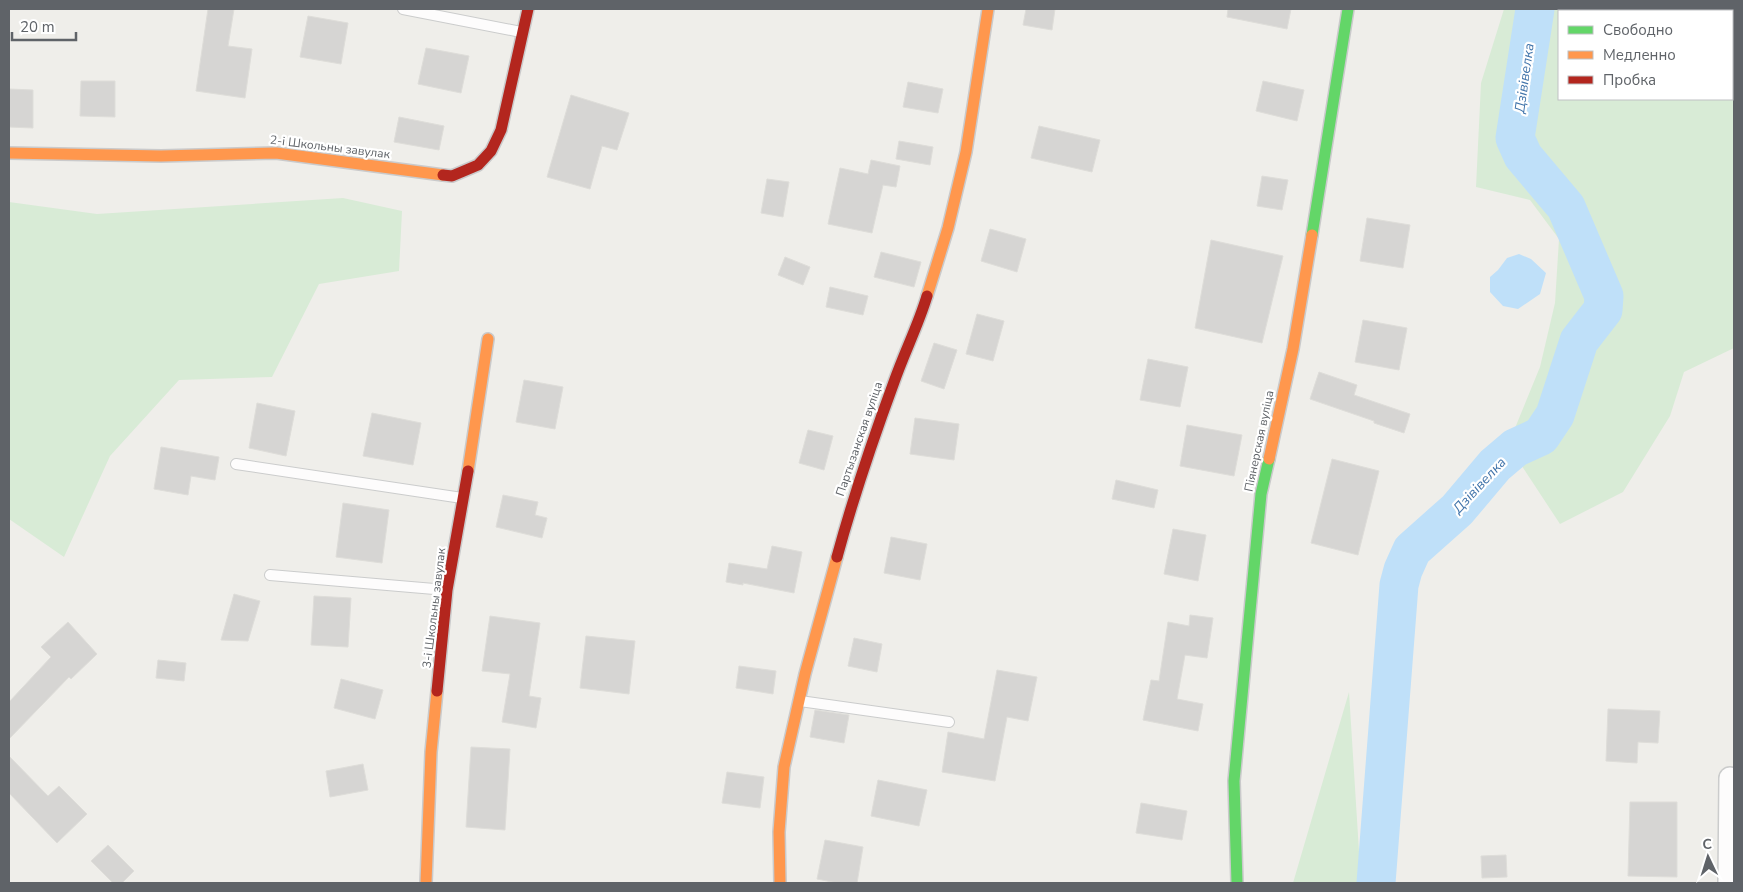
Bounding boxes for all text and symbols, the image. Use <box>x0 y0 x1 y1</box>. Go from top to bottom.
scale bar <box>12 10 76 42</box>
legend <box>1558 10 1733 100</box>
text: 20 m <box>20 17 55 37</box>
text: Свободно <box>1603 20 1673 40</box>
water label: Дзівівелка <box>1510 42 1539 115</box>
text: Медленно <box>1603 45 1676 65</box>
text: Пробка <box>1603 70 1656 90</box>
street label: 2-і Школьны завулак <box>269 132 392 162</box>
street label: Партызанская вуліца <box>832 380 886 498</box>
street label: Піянерская вуліца <box>1240 389 1278 493</box>
water label: Дзівівелка <box>1448 453 1510 518</box>
street label: 3-і Школьны завулак <box>419 546 449 669</box>
north arrow <box>1683 832 1733 882</box>
text: С <box>1702 835 1713 854</box>

